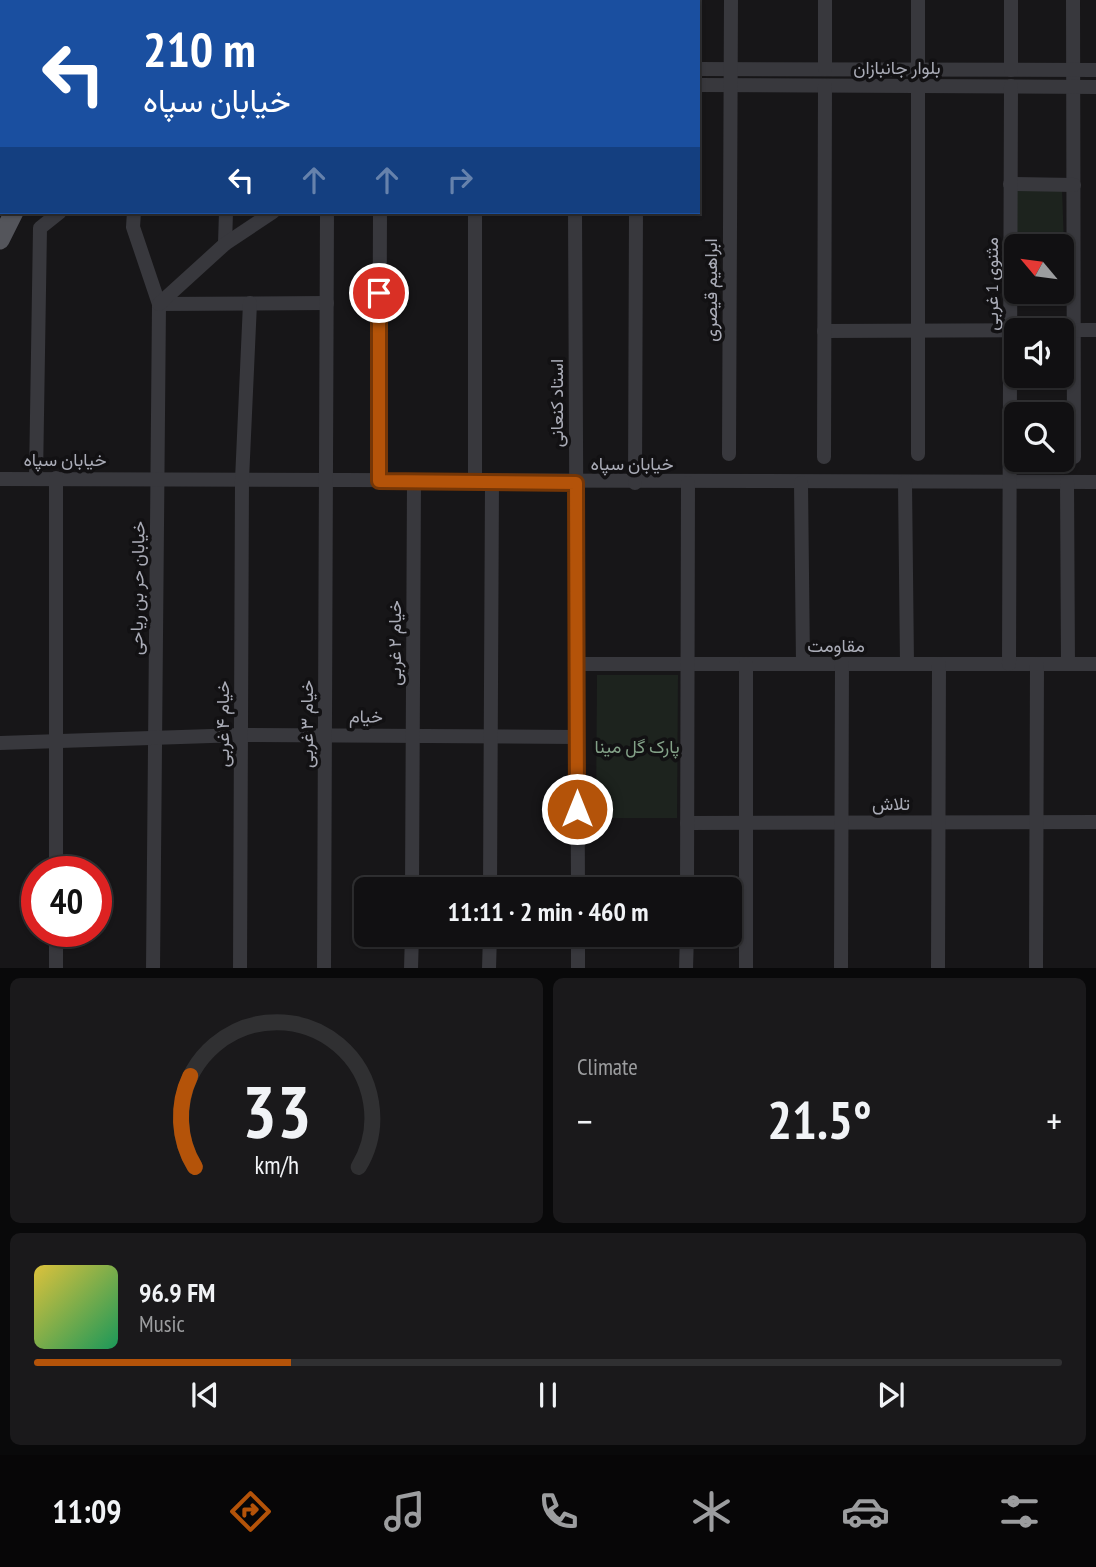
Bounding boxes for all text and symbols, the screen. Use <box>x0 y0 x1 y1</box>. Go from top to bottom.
text: 210 m <box>143 17 256 81</box>
icon: left <box>28 28 119 119</box>
street label: بلوار جانبازان <box>853 56 941 79</box>
text: خیابان سپاه <box>143 79 291 121</box>
icon: left <box>222 161 260 199</box>
icon: ahead <box>295 161 333 199</box>
icon: ahead <box>368 161 406 199</box>
icon: right <box>441 161 479 199</box>
north arrow <box>1004 234 1074 304</box>
map controls <box>1004 234 1074 472</box>
street label: مثنوی 1 غربی <box>980 237 1003 331</box>
street label: ابراهیم قیصری <box>699 238 723 342</box>
pin <box>349 263 409 323</box>
icon: arrive <box>360 274 398 312</box>
button: sound <box>1004 318 1074 388</box>
street label: استاد کنعانی <box>545 359 568 447</box>
button: search <box>1004 402 1074 472</box>
street label: خیابان سپاه <box>23 448 107 472</box>
street label: خیابان سپاه <box>590 452 674 476</box>
street label: خیابان حر بن ریاحی <box>124 521 150 655</box>
street label: خیام ۲ غربی <box>383 600 407 686</box>
street label: مقاومت <box>807 634 865 657</box>
street label: خیام ۳ غربی <box>295 680 319 768</box>
street label: خیام ۴ غربی <box>211 681 235 767</box>
street label: خیام <box>349 704 383 729</box>
park label: پارک گل مینا <box>594 735 680 759</box>
position arrow <box>540 772 614 846</box>
street label: تلاش <box>872 792 910 815</box>
speed limit sign: 40 <box>21 856 112 947</box>
text: 11:11 · 2 min · 460 m <box>448 895 648 928</box>
text: Climate <box>577 1052 638 1081</box>
text: 33 <box>242 1063 311 1157</box>
text: 21.5° <box>767 1086 872 1153</box>
text: − <box>577 1096 593 1145</box>
text: + <box>1046 1096 1062 1145</box>
text: km/h <box>254 1148 299 1180</box>
text: 96.9 FM <box>139 1276 215 1309</box>
text: Music <box>139 1309 185 1338</box>
icon: previous <box>186 1376 224 1414</box>
icon: pause <box>529 1376 567 1414</box>
icon: next <box>872 1376 910 1414</box>
icon: directions <box>226 1487 275 1536</box>
icon: music <box>380 1487 429 1536</box>
icon: phone <box>534 1487 583 1536</box>
icon: climate <box>687 1487 736 1536</box>
icon: car <box>841 1487 890 1536</box>
icon: filters <box>995 1487 1044 1536</box>
text: 11:09 <box>52 1490 122 1532</box>

